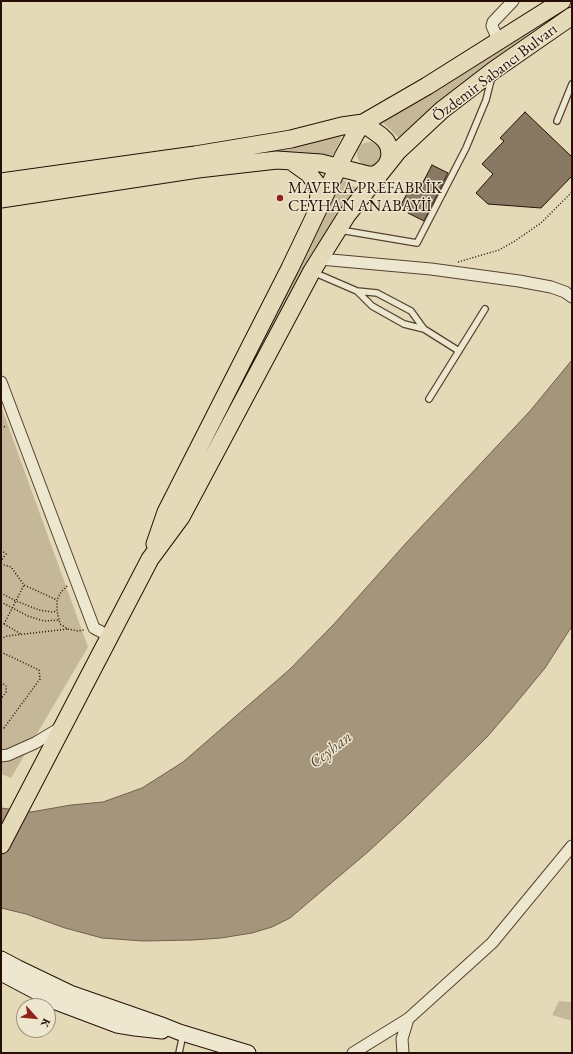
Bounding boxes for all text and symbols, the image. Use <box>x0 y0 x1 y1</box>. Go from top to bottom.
street label: Özdemir Sabancı Bulvarı <box>429 20 561 126</box>
place label: MAVERA PREFABRİK CEYHAN ANABAYİİ <box>288 179 442 217</box>
marker: MAVERA PREFABRİK CEYHAN ANABAYİİ <box>275 193 285 203</box>
water label: Ceyhan <box>306 727 356 773</box>
north arrow <box>16 998 56 1038</box>
text: K <box>38 1016 54 1030</box>

